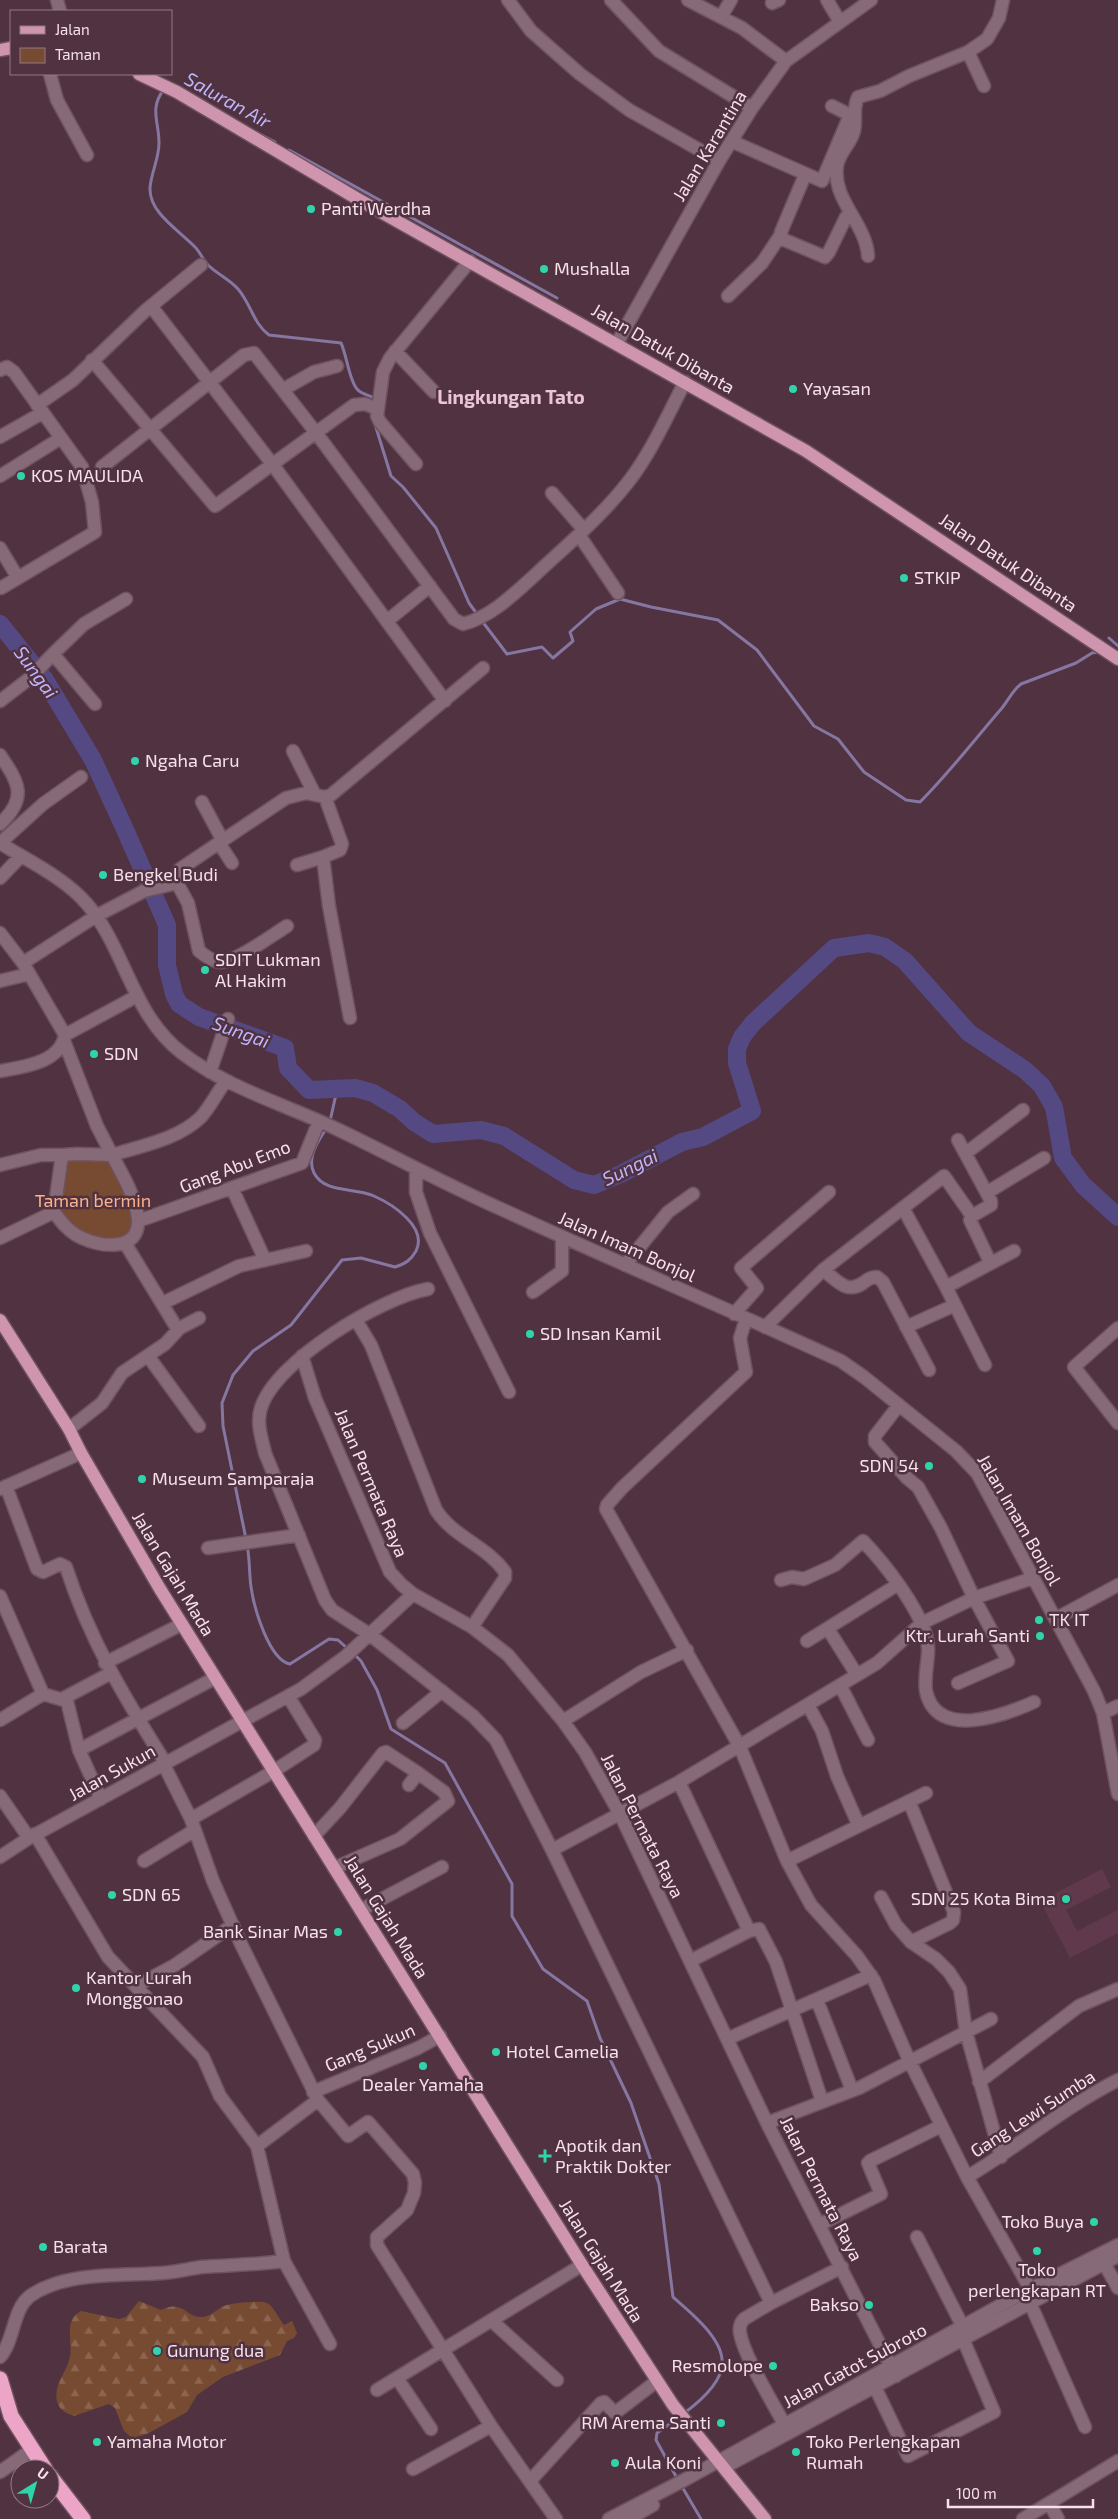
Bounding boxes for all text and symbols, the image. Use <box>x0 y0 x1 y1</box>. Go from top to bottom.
legend <box>10 10 172 75</box>
text: Jalan <box>55 20 90 38</box>
text: Taman <box>55 45 101 63</box>
water label: Saluran Air <box>181 66 276 133</box>
street label: Jalan Karantina <box>667 86 751 205</box>
place label: Panti Werdha <box>321 197 431 219</box>
marker: Panti Werdha <box>305 203 317 215</box>
place label: Mushalla <box>554 257 630 279</box>
marker: Mushalla <box>538 263 550 275</box>
street label: Jalan Datuk Dibanta <box>588 298 739 398</box>
place label: Yayasan <box>803 377 871 399</box>
marker: Yayasan <box>787 383 799 395</box>
district label: Lingkungan Tato <box>437 385 585 408</box>
place label: KOS MAULIDA <box>31 464 144 486</box>
marker: KOS MAULIDA <box>15 470 27 482</box>
street label: Jalan Datuk Dibanta <box>936 508 1082 616</box>
place label: STKIP <box>914 566 961 588</box>
marker: STKIP <box>898 572 910 584</box>
water label: Sungai <box>10 641 63 703</box>
place label: Ngaha Caru <box>145 749 240 771</box>
marker: Ngaha Caru <box>129 755 141 767</box>
place label: Bengkel Budi <box>113 863 218 885</box>
marker: Bengkel Budi <box>97 869 109 881</box>
place label: SDIT Lukman Al Hakim <box>215 948 321 991</box>
marker: SDIT Lukman Al Hakim <box>199 964 211 976</box>
water label: Sungai <box>210 1011 273 1053</box>
place label: SDN <box>104 1042 139 1064</box>
marker: SDN <box>88 1048 100 1060</box>
street label: Gang Abu Emo <box>176 1135 293 1197</box>
water label: Sungai <box>598 1143 662 1190</box>
park label: Taman bermin <box>35 1189 151 1211</box>
street label: Jalan Imam Bonjol <box>555 1206 700 1286</box>
place label: SD Insan Kamil <box>540 1322 661 1344</box>
marker: SD Insan Kamil <box>524 1328 536 1340</box>
street label: Jalan Permata Raya <box>331 1405 413 1560</box>
street label: Jalan Imam Bonjol <box>973 1450 1067 1590</box>
place label: SDN 54 <box>860 1454 919 1476</box>
marker: SDN 54 <box>923 1460 935 1472</box>
place label: Museum Samparaja <box>152 1467 314 1489</box>
marker: Museum Samparaja <box>136 1473 148 1485</box>
street label: Jalan Gajah Mada <box>128 1507 220 1640</box>
place label: TK IT <box>1049 1608 1090 1630</box>
marker: TK IT <box>1033 1614 1045 1626</box>
place label: Ktr. Lurah Santi <box>906 1624 1030 1646</box>
marker: Ktr. Lurah Santi <box>1034 1630 1046 1642</box>
street label: Jalan Sukun <box>64 1739 159 1805</box>
street label: Jalan Permata Raya <box>597 1749 689 1902</box>
street label: Jalan Gajah Mada <box>340 1851 434 1982</box>
place label: SDN 65 <box>122 1883 181 1905</box>
place label: SDN 25 Kota Bima <box>911 1887 1056 1909</box>
marker: SDN 65 <box>106 1889 118 1901</box>
marker: SDN 25 Kota Bima <box>1060 1893 1072 1905</box>
place label: Bank Sinar Mas <box>203 1920 328 1942</box>
marker: Bank Sinar Mas <box>332 1926 344 1938</box>
place label: Kantor Lurah Monggonao <box>86 1966 192 2009</box>
marker: Kantor Lurah Monggonao <box>70 1982 82 1994</box>
street label: Gang Sukun <box>321 2018 418 2076</box>
place label: Hotel Camelia <box>506 2040 619 2062</box>
marker: Hotel Camelia <box>490 2046 502 2058</box>
marker: Dealer Yamaha <box>417 2060 429 2072</box>
street label: Gang Lewi Sumba <box>966 2065 1099 2162</box>
place label: Dealer Yamaha <box>362 2073 484 2095</box>
street label: Jalan Permata Raya <box>776 2112 868 2265</box>
place label: Apotik dan Praktik Dokter <box>555 2134 671 2177</box>
marker: Apotik dan Praktik Dokter <box>539 2150 551 2162</box>
street label: Jalan Gajah Mada <box>555 2195 649 2326</box>
place label: Toko Buya <box>1001 2210 1084 2232</box>
marker: Toko Buya <box>1088 2216 1100 2228</box>
place label: Barata <box>53 2235 108 2257</box>
marker: Barata <box>37 2241 49 2253</box>
marker: Toko perlengkapan RT <box>1031 2245 1043 2257</box>
place label: Toko perlengkapan RT <box>968 2258 1107 2301</box>
place label: Bakso <box>809 2293 859 2315</box>
marker: Bakso <box>863 2299 875 2311</box>
street label: Jalan Gatot Subroto <box>779 2318 930 2412</box>
place label: Gunung dua <box>167 2339 264 2361</box>
marker: Gunung dua <box>151 2345 163 2357</box>
place label: Resmolope <box>671 2354 763 2376</box>
marker: Resmolope <box>767 2360 779 2372</box>
place label: RM Arema Santi <box>581 2411 711 2433</box>
marker: RM Arema Santi <box>715 2417 727 2429</box>
place label: Yamaha Motor <box>107 2430 226 2452</box>
place label: Toko Perlengkapan Rumah <box>806 2430 961 2473</box>
marker: Yamaha Motor <box>91 2436 103 2448</box>
marker: Toko Perlengkapan Rumah <box>790 2446 802 2458</box>
place label: Aula Koni <box>625 2451 701 2473</box>
marker: Aula Koni <box>609 2457 621 2469</box>
north arrow <box>10 2459 60 2509</box>
text: U <box>34 2464 52 2483</box>
scale bar <box>948 2476 1093 2508</box>
text: 100 m <box>956 2484 997 2502</box>

